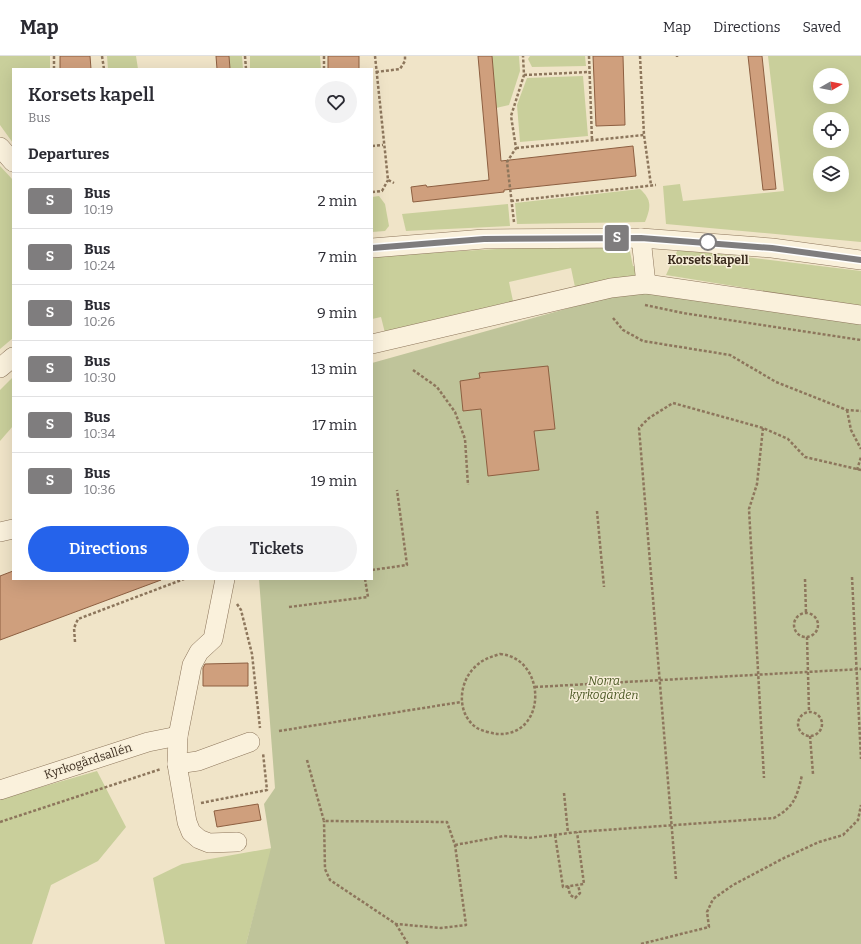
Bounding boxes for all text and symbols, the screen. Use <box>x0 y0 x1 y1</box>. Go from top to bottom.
text: Map <box>20 16 59 39</box>
text: Map <box>663 19 691 36</box>
text: Directions <box>713 19 781 36</box>
text: Saved <box>803 19 841 36</box>
north arrow <box>813 68 849 104</box>
map controls <box>813 68 849 192</box>
button: heart <box>315 81 357 123</box>
text: Korsets kapell <box>28 83 154 106</box>
text: Bus <box>28 110 50 125</box>
button: locate <box>813 112 849 148</box>
text: Departures <box>28 145 109 163</box>
button: layers <box>813 156 849 192</box>
text: Bus <box>84 184 110 202</box>
text: S <box>46 192 54 209</box>
text: 2 min <box>318 192 357 210</box>
text: 10:19 <box>84 202 113 217</box>
line badge: S <box>604 225 630 251</box>
text: S <box>613 229 621 246</box>
marker: Korsets kapell <box>699 233 717 251</box>
text: Bus <box>84 240 110 258</box>
text: S <box>46 248 54 265</box>
text: 7 min <box>318 248 357 266</box>
place label: Korsets kapell <box>668 253 749 267</box>
text: 10:24 <box>84 258 115 273</box>
text: Bus <box>84 296 110 314</box>
text: S <box>46 304 54 321</box>
text: 9 min <box>317 304 357 322</box>
text: 10:26 <box>84 314 115 329</box>
text: Bus <box>84 352 110 370</box>
text: S <box>46 360 54 377</box>
text: 13 min <box>311 360 357 378</box>
text: 10:30 <box>84 370 116 385</box>
text: Bus <box>84 408 110 426</box>
text: S <box>46 416 54 433</box>
text: 17 min <box>312 416 357 434</box>
text: 10:34 <box>84 426 115 441</box>
text: Bus <box>84 464 110 482</box>
text: S <box>46 472 54 489</box>
text: 19 min <box>311 472 357 490</box>
text: 10:36 <box>84 482 115 497</box>
button: Directions <box>28 526 189 572</box>
button: Tickets <box>197 526 357 572</box>
park label: Norra kyrkogården <box>569 674 639 702</box>
street label: Kyrkogårdsallén <box>42 740 134 782</box>

